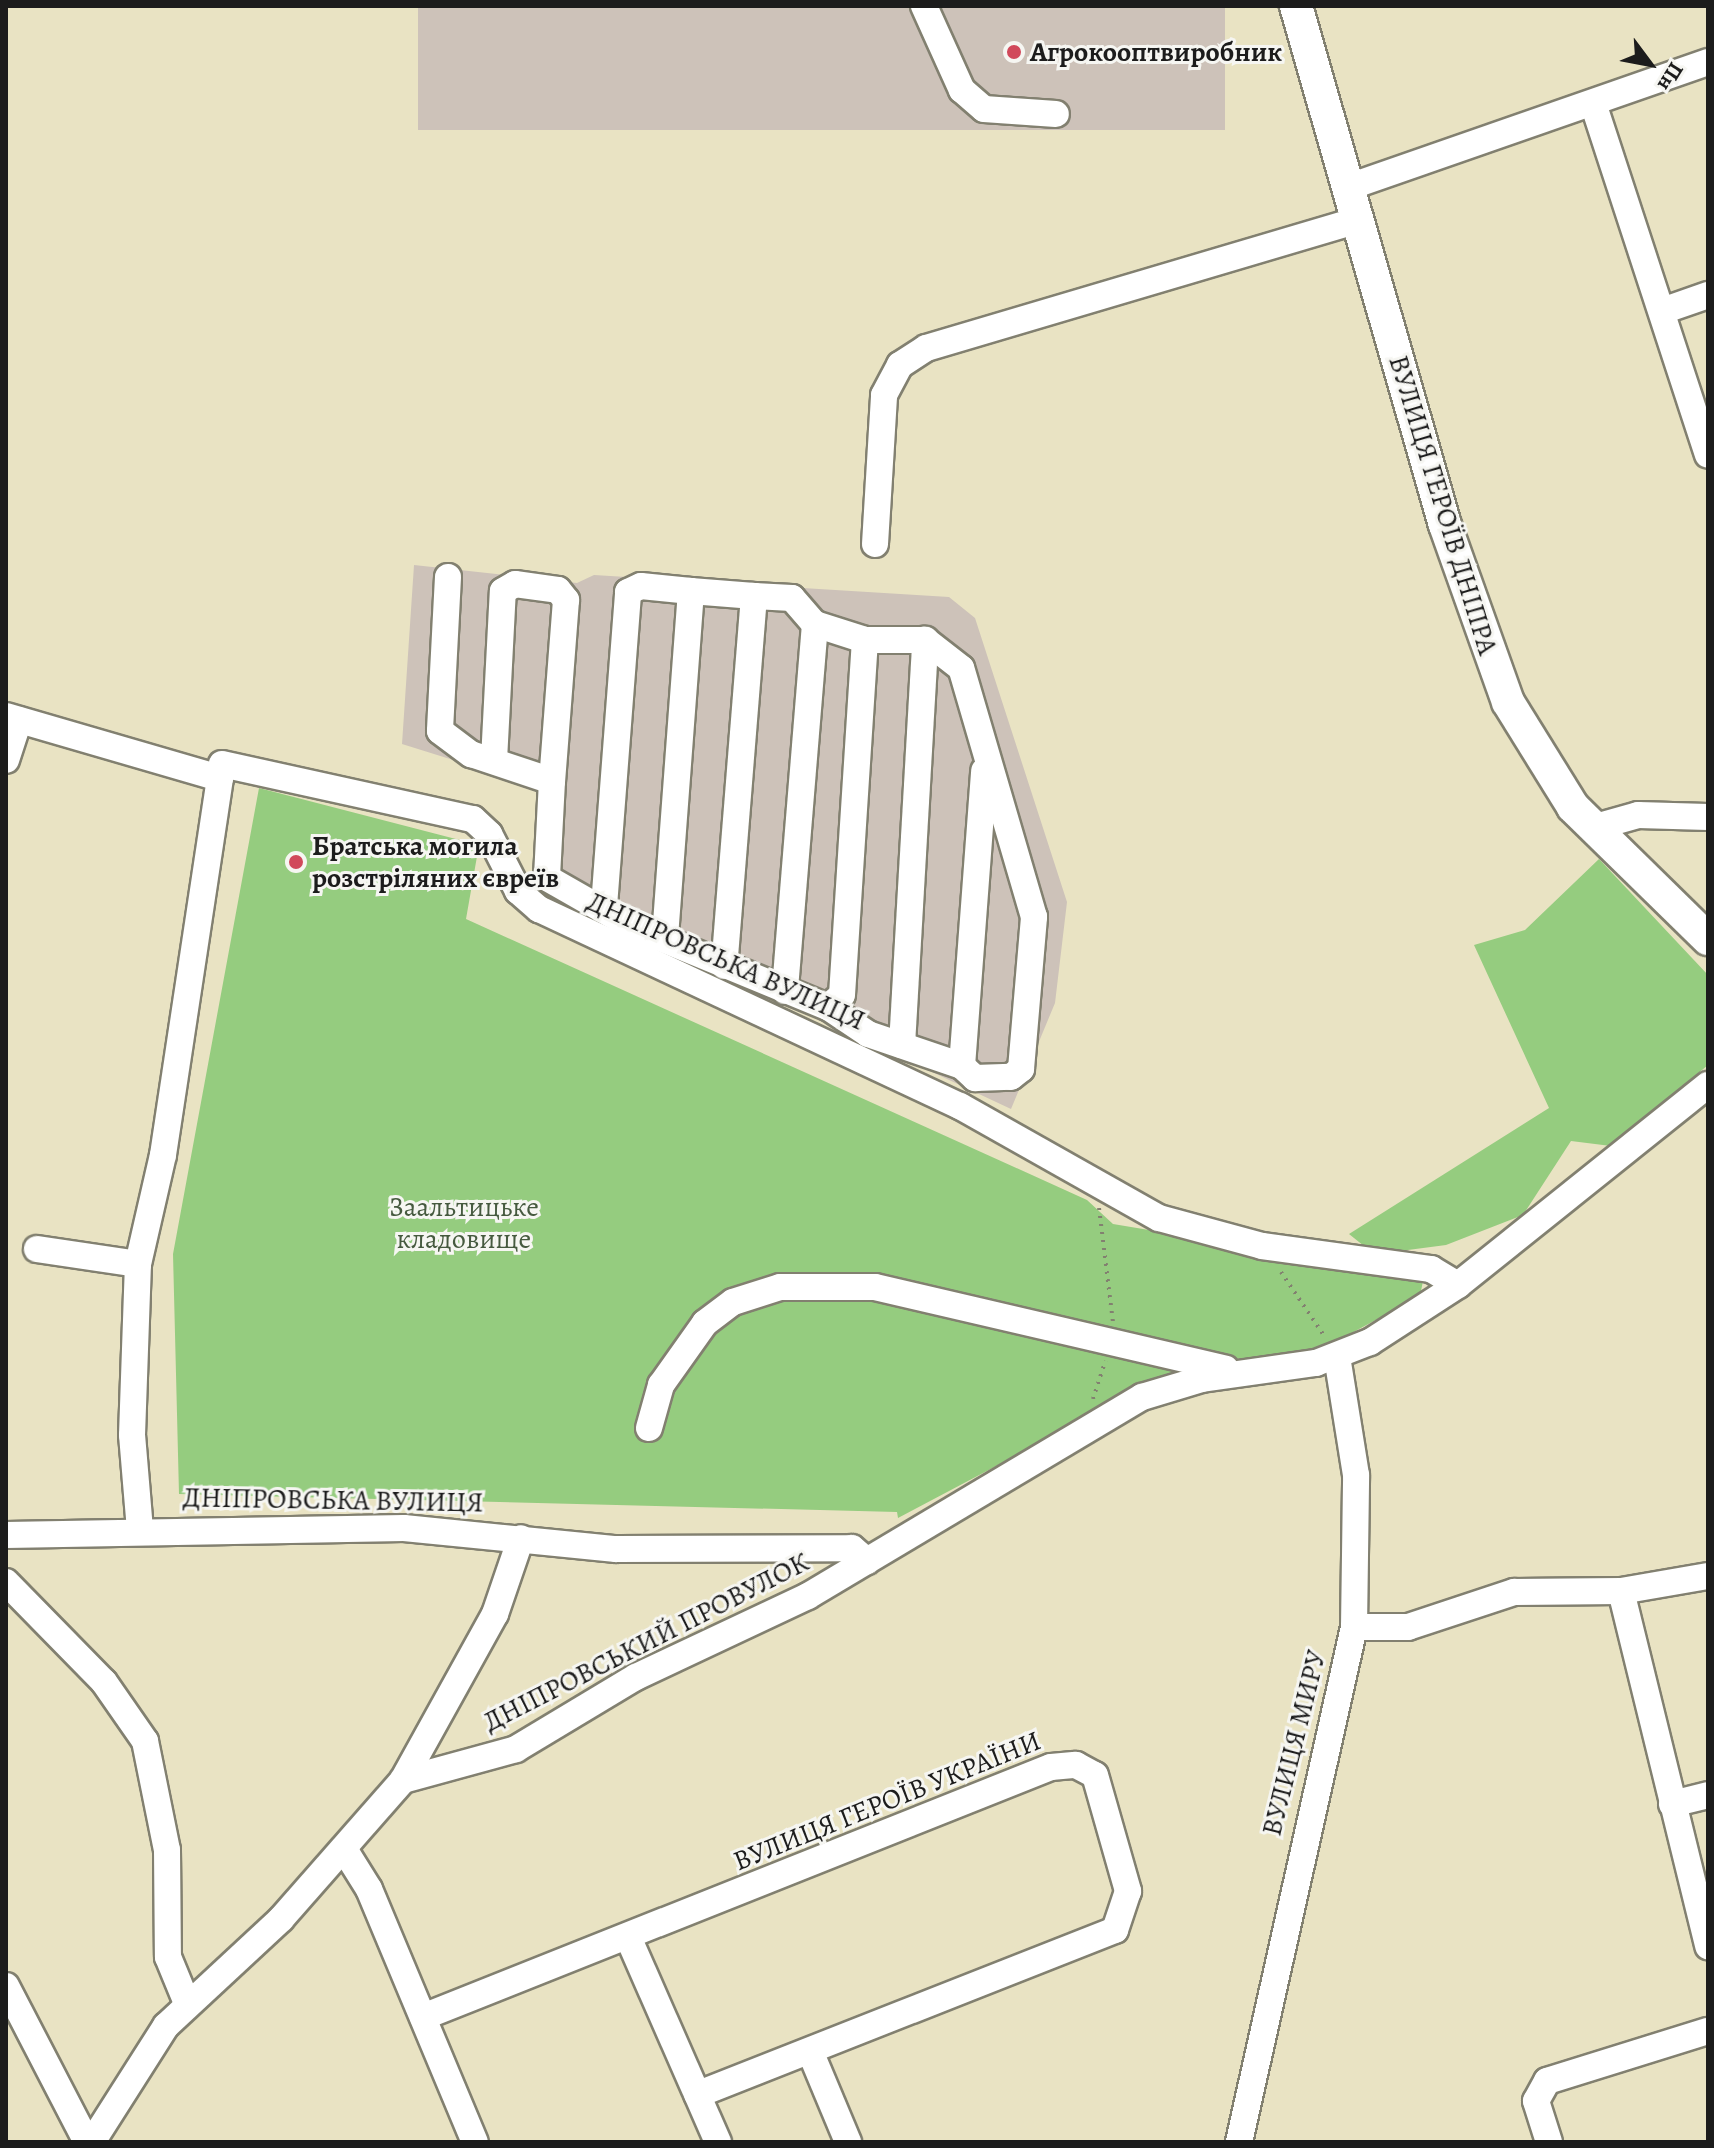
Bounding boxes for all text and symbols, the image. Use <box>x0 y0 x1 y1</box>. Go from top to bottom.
north arrow <box>1610 24 1690 104</box>
place label: Агрокооптвиробник <box>1030 35 1282 69</box>
marker: Агрокооптвиробник <box>1005 43 1023 61</box>
text: Пн <box>1650 57 1691 97</box>
street label: ВУЛИЦЯ ГЕРОЇВ ДНІПРА <box>1381 351 1505 659</box>
place label: Братська могила розстріляних євреїв <box>312 829 559 895</box>
marker: Братська могила розстріляних євреїв <box>287 853 305 871</box>
street label: ДНІПРОВСЬКА ВУЛИЦЯ <box>582 884 870 1038</box>
park label: Заальтицьке кладовище <box>389 1190 539 1256</box>
street label: ДНІПРОВСЬКА ВУЛИЦЯ <box>182 1481 484 1519</box>
street label: ДНІПРОВСЬКИЙ ПРОВУЛОК <box>478 1545 814 1739</box>
street label: ВУЛИЦЯ МИРУ <box>1255 1647 1333 1839</box>
street label: ВУЛИЦЯ ГЕРОЇВ УКРАЇНИ <box>728 1724 1046 1878</box>

